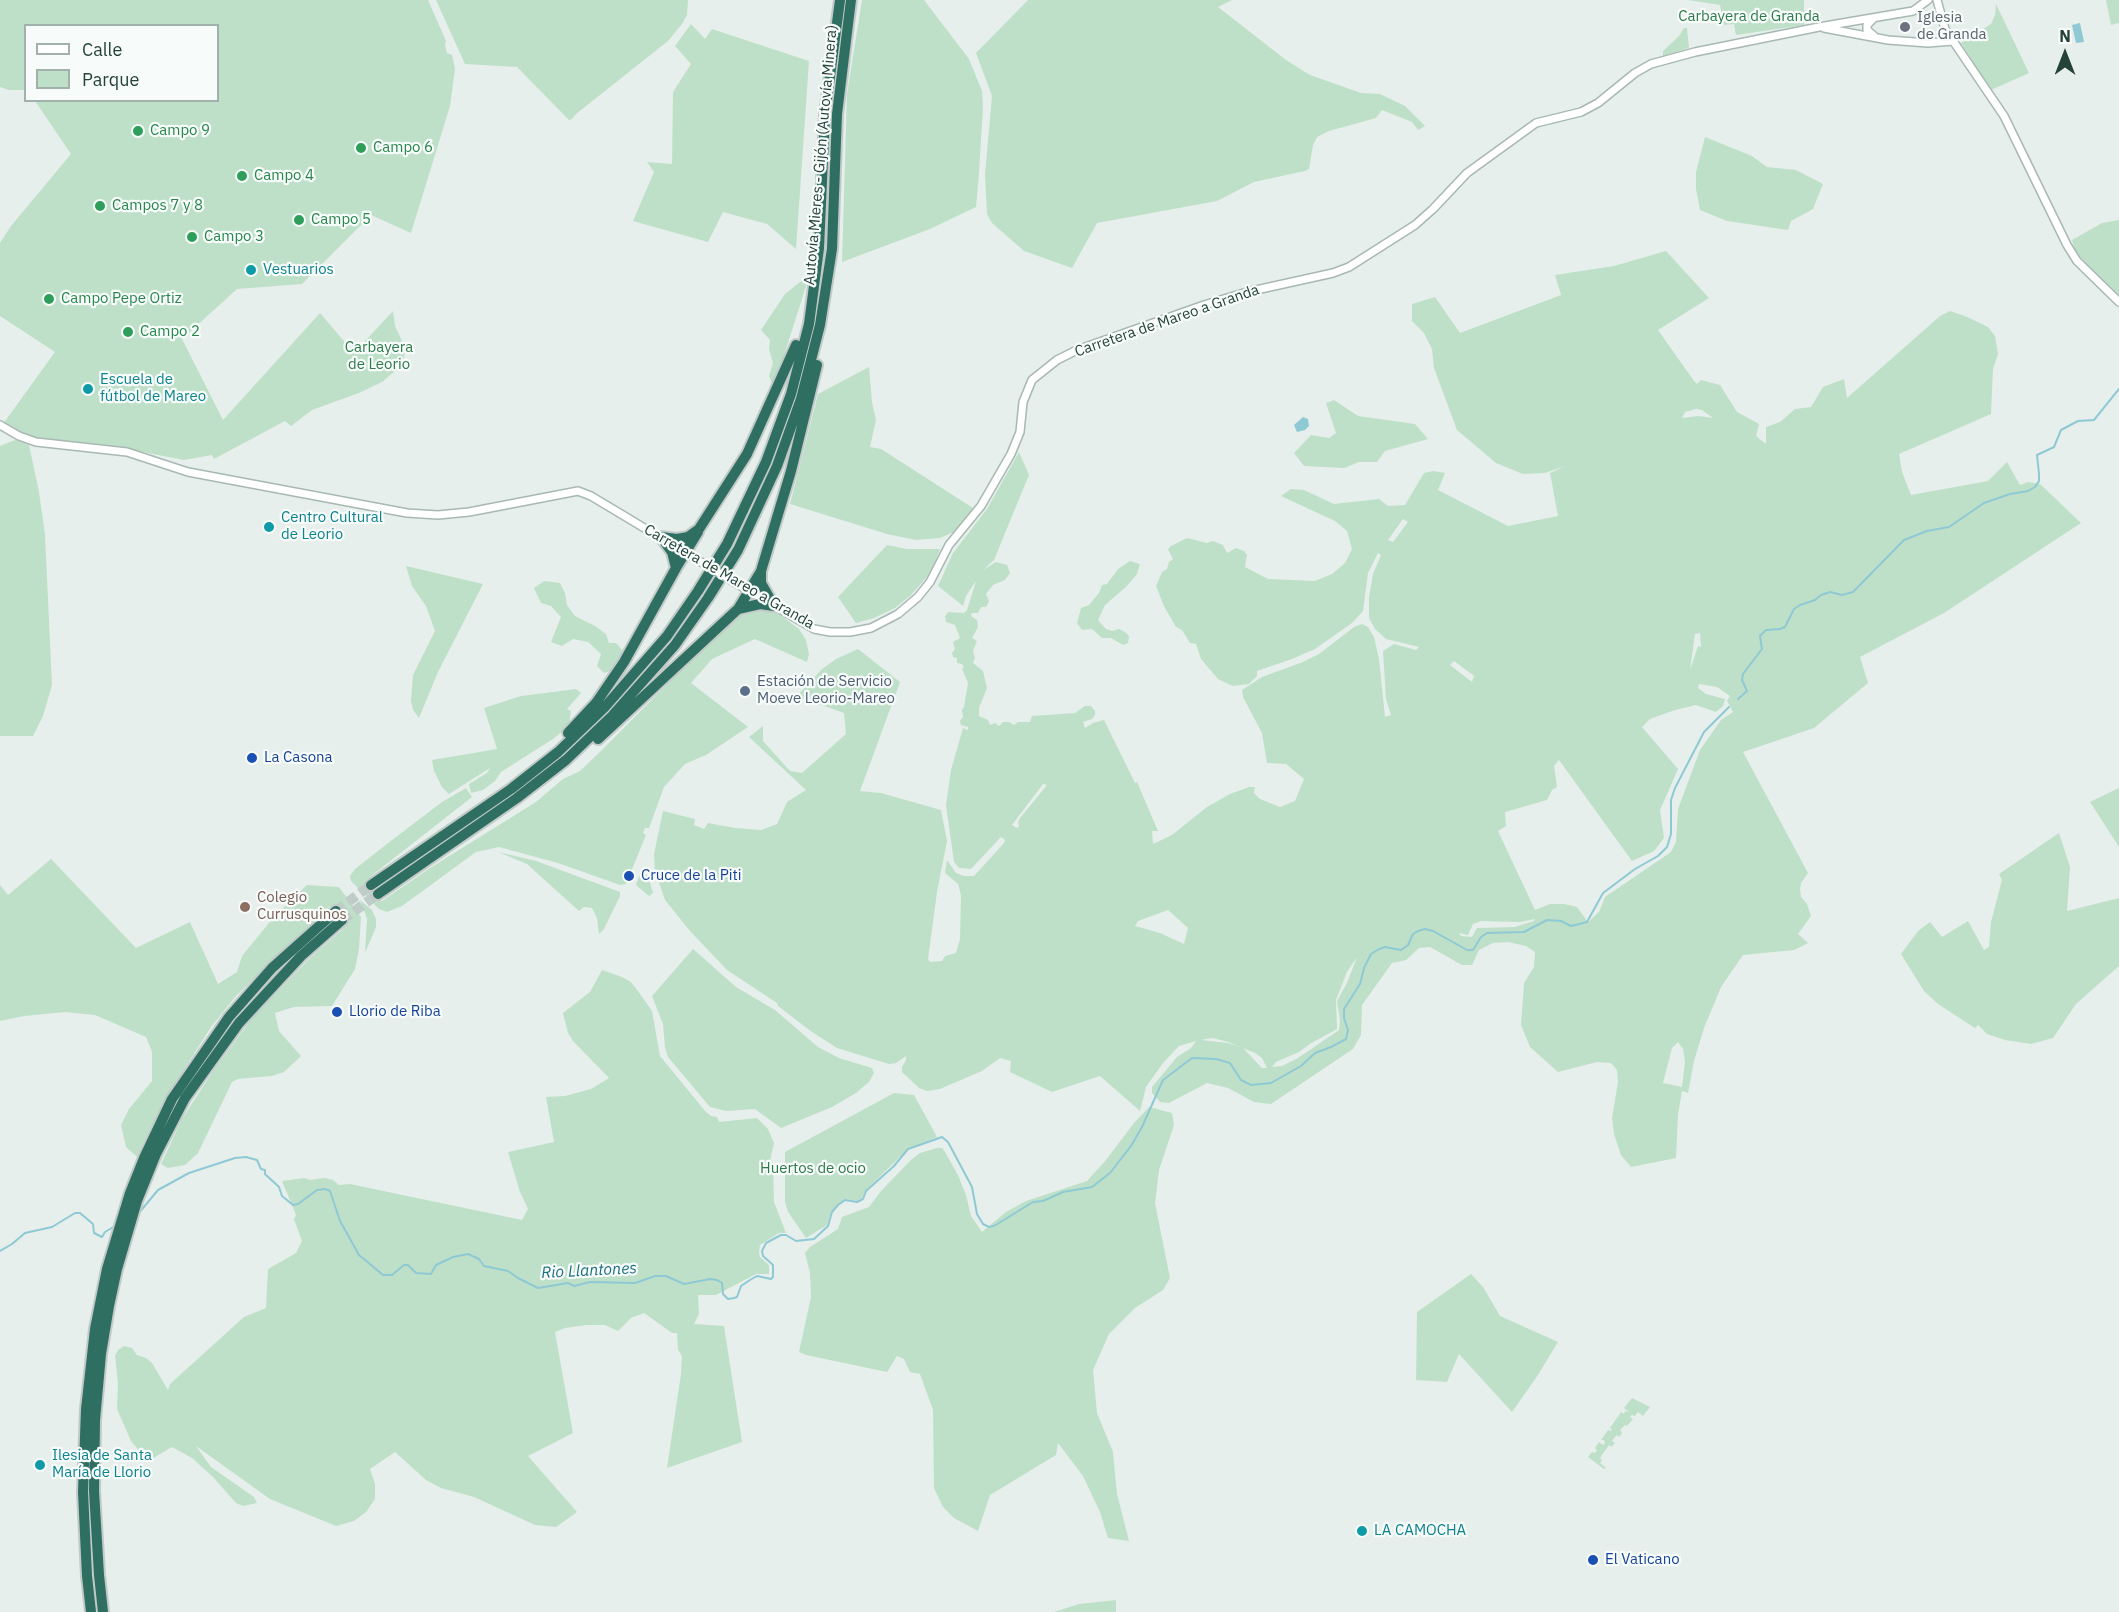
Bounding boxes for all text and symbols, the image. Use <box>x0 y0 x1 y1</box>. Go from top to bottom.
park label: Carbayera de Granda <box>1678 8 1820 26</box>
place label: Iglesia de Granda <box>1917 9 1987 44</box>
marker: Iglesia de Granda <box>1898 20 1912 34</box>
legend <box>24 24 219 102</box>
street label: Autovía Mieres - Gijón (Autovía Minera) <box>801 24 841 286</box>
north arrow <box>2035 24 2095 84</box>
text: N <box>2059 26 2071 46</box>
text: Calle <box>82 38 122 61</box>
text: Parque <box>82 68 139 91</box>
place label: Campo 9 <box>150 122 210 140</box>
marker: Campo 9 <box>131 124 145 138</box>
place label: Campo 6 <box>373 139 433 157</box>
marker: Campo 6 <box>354 141 368 155</box>
place label: Campo 4 <box>254 167 314 185</box>
marker: Campo 4 <box>235 169 249 183</box>
place label: Campos 7 y 8 <box>112 197 203 215</box>
marker: Campos 7 y 8 <box>93 199 107 213</box>
place label: Campo 5 <box>311 211 371 229</box>
marker: Campo 5 <box>292 213 306 227</box>
place label: Campo 3 <box>204 228 264 246</box>
marker: Campo 3 <box>185 230 199 244</box>
place label: Vestuarios <box>263 261 334 279</box>
marker: Vestuarios <box>244 263 258 277</box>
street label: Carretera de Mareo a Granda <box>1072 281 1262 361</box>
place label: Campo Pepe Ortiz <box>61 290 182 308</box>
marker: Campo Pepe Ortiz <box>42 292 56 306</box>
place label: Campo 2 <box>140 323 200 341</box>
marker: Campo 2 <box>121 325 135 339</box>
park label: Carbayera de Leorio <box>345 339 413 374</box>
place label: Escuela de fútbol de Mareo <box>100 371 206 406</box>
marker: Escuela de fútbol de Mareo <box>81 382 95 396</box>
place label: Centro Cultural de Leorio <box>281 509 383 544</box>
marker: Centro Cultural de Leorio <box>262 520 276 534</box>
street label: Carretera de Mareo a Granda <box>641 521 817 633</box>
place label: Estación de Servicio Moeve Leorio-Mareo <box>757 673 895 708</box>
marker: Estación de Servicio Moeve Leorio-Mareo <box>738 684 752 698</box>
place label: La Casona <box>264 749 333 767</box>
marker: La Casona <box>245 751 259 765</box>
place label: Cruce de la Piti <box>641 867 742 885</box>
marker: Cruce de la Piti <box>622 869 636 883</box>
place label: Colegio Currusquinos <box>257 889 347 924</box>
marker: Colegio Currusquinos <box>238 900 252 914</box>
place label: Llorio de Riba <box>349 1003 441 1021</box>
marker: Llorio de Riba <box>330 1005 344 1019</box>
park label: Huertos de ocio <box>760 1160 866 1178</box>
water label: Rio Llantones <box>541 1259 637 1283</box>
place label: Ilesia de Santa María de Llorio <box>52 1447 152 1482</box>
marker: Ilesia de Santa María de Llorio <box>33 1458 47 1472</box>
place label: LA CAMOCHA <box>1374 1522 1466 1540</box>
marker: LA CAMOCHA <box>1355 1524 1369 1538</box>
place label: El Vaticano <box>1605 1551 1680 1569</box>
marker: El Vaticano <box>1586 1553 1600 1567</box>

